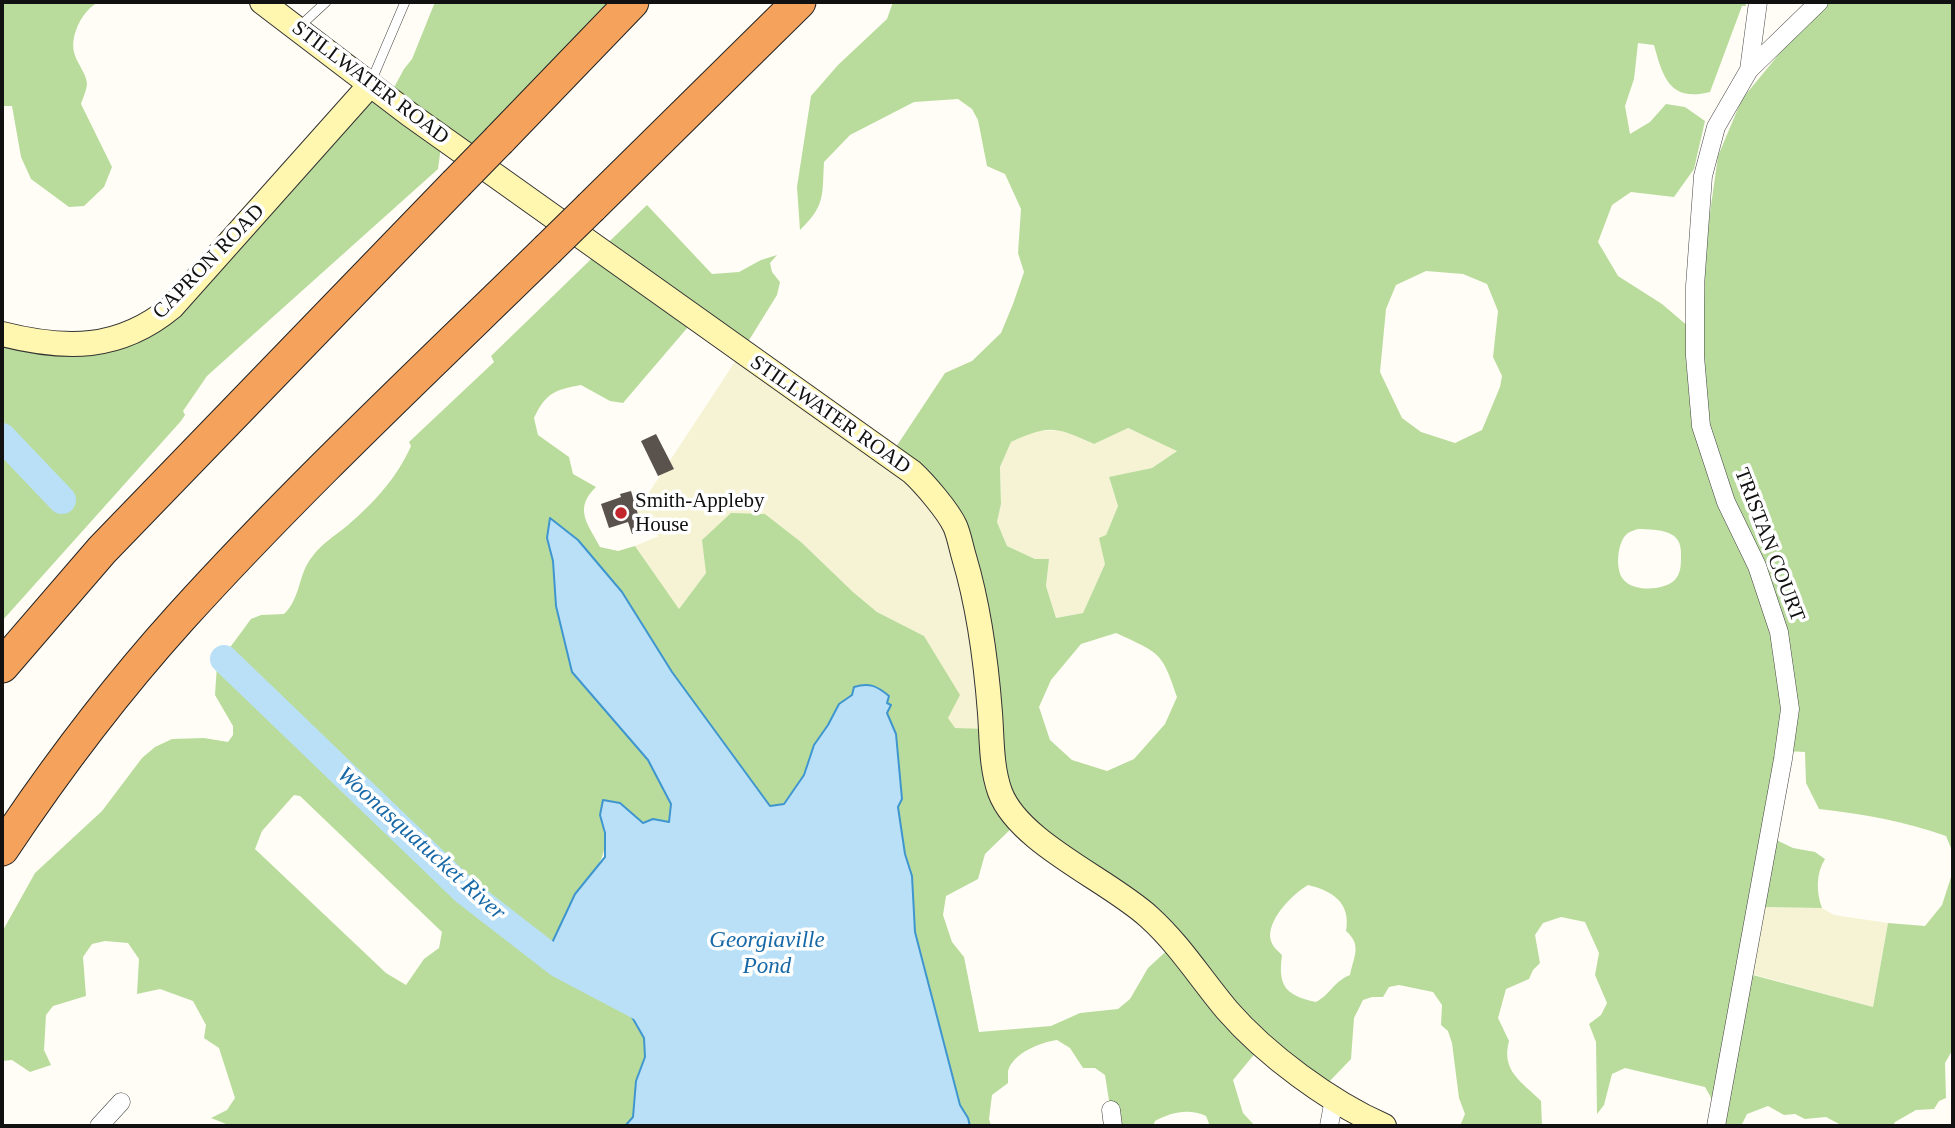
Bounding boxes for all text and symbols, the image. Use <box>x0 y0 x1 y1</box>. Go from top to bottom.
street label: STILLWATER ROAD <box>286 16 454 150</box>
street label: CAPRON ROAD <box>148 199 270 325</box>
street label: STILLWATER ROAD <box>745 350 915 480</box>
street label: TRISTAN COURT <box>1728 465 1810 625</box>
place label: Smith-Appleby House <box>635 488 764 538</box>
marker: Smith-Appleby House <box>613 505 629 521</box>
water label: Woonasquatucket River <box>331 761 511 927</box>
water label: Georgiaville Pond <box>709 927 825 981</box>

